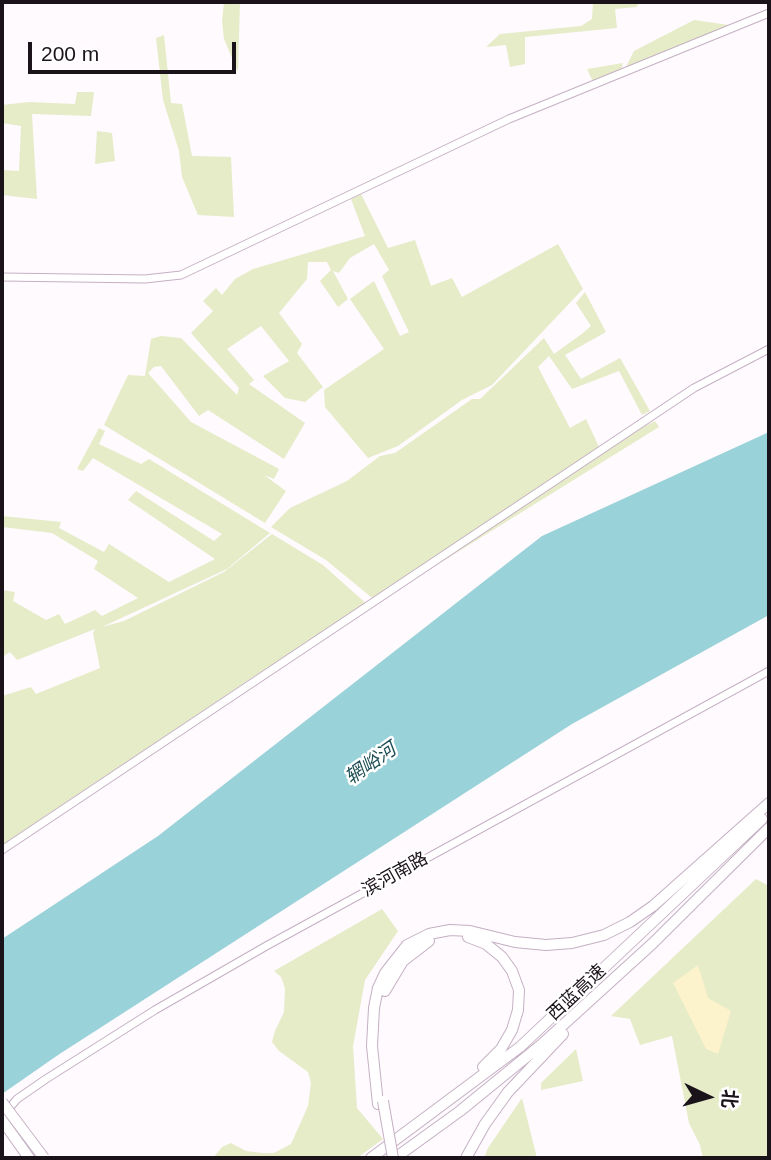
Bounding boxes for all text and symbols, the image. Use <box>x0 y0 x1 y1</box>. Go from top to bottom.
scale bar <box>32 28 240 72</box>
text: 200 m <box>41 42 99 65</box>
water label: 辋峪河 <box>341 738 401 790</box>
street label: 滨河南路 <box>358 848 432 902</box>
street label: 西蓝高速 <box>543 961 611 1025</box>
north arrow <box>673 1062 743 1132</box>
text: 北 <box>718 1088 741 1109</box>

